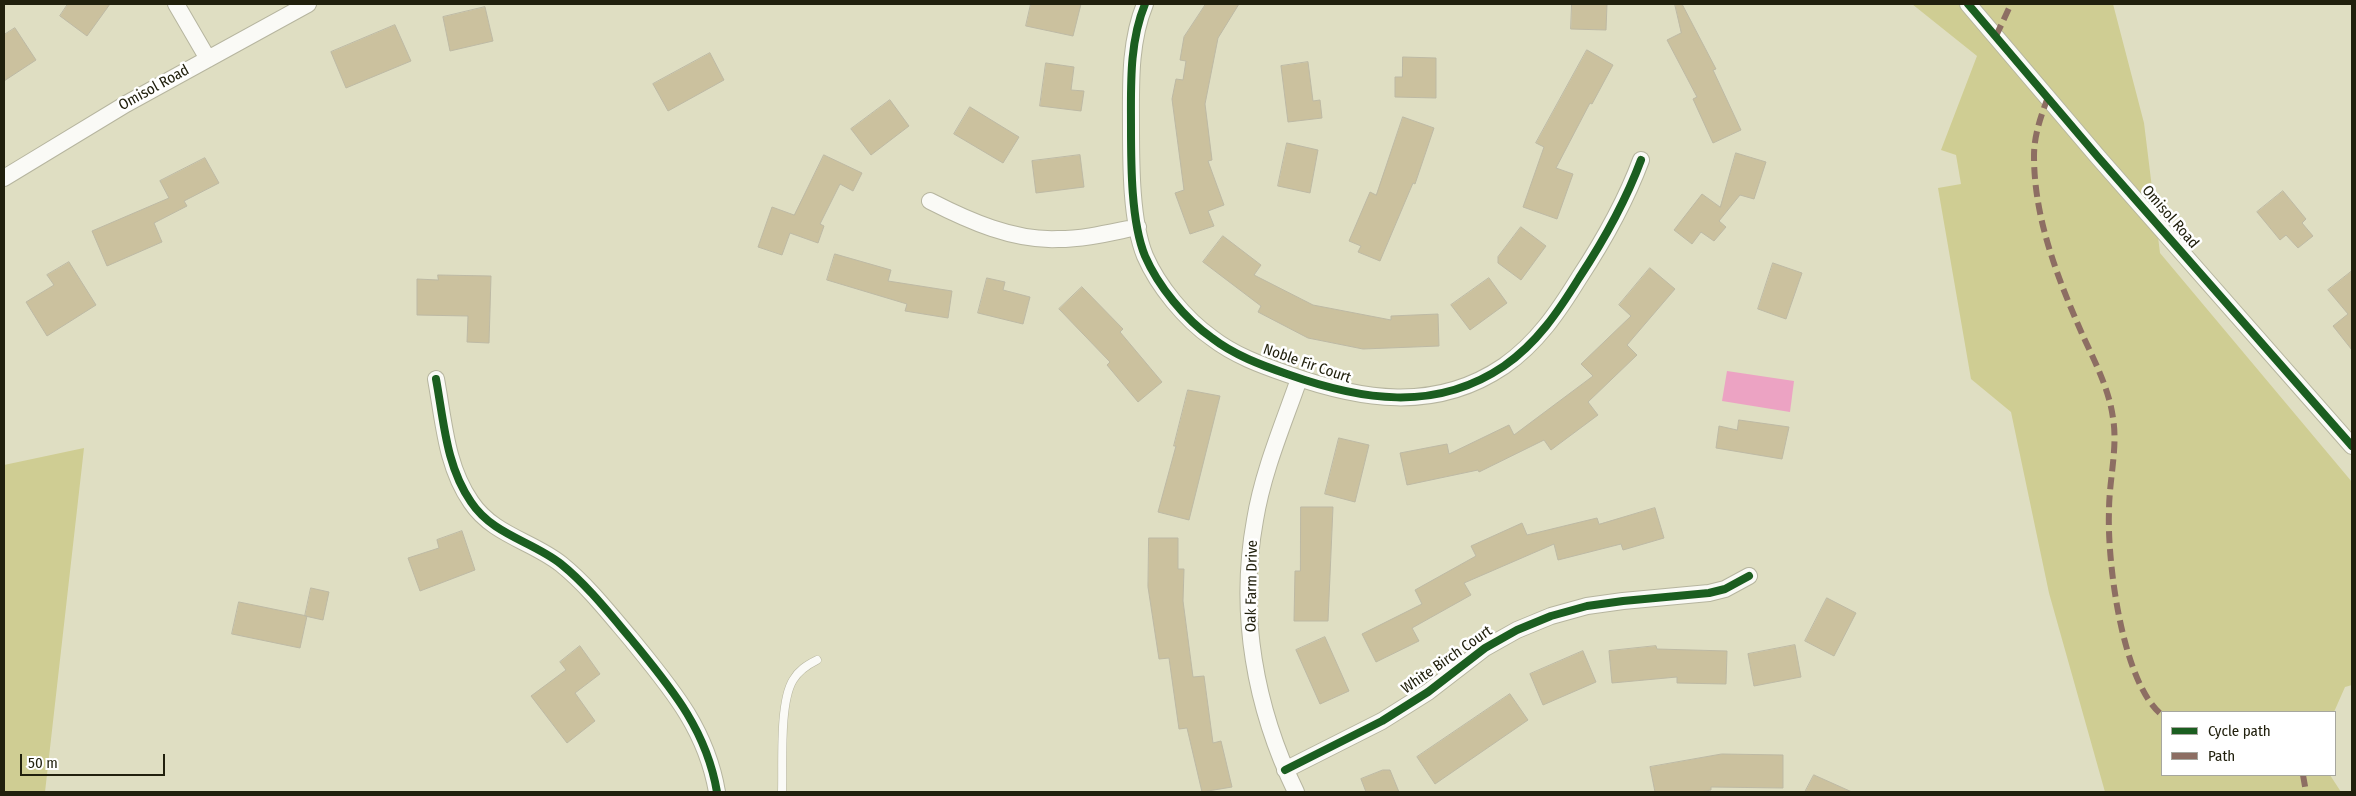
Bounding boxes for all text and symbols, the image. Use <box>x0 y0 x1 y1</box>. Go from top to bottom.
street label: Omisol Road <box>116 61 192 115</box>
street label: Omisol Road <box>2138 182 2202 252</box>
street label: Noble Fir Court <box>1261 341 1353 387</box>
street label: Oak Farm Drive <box>1242 540 1262 632</box>
street label: White Birch Court <box>1398 622 1496 698</box>
legend <box>2161 711 2336 776</box>
text: Cycle path <box>2208 722 2271 740</box>
scale bar <box>22 744 168 776</box>
text: Path <box>2208 747 2235 765</box>
text: 50 m <box>28 754 58 772</box>

